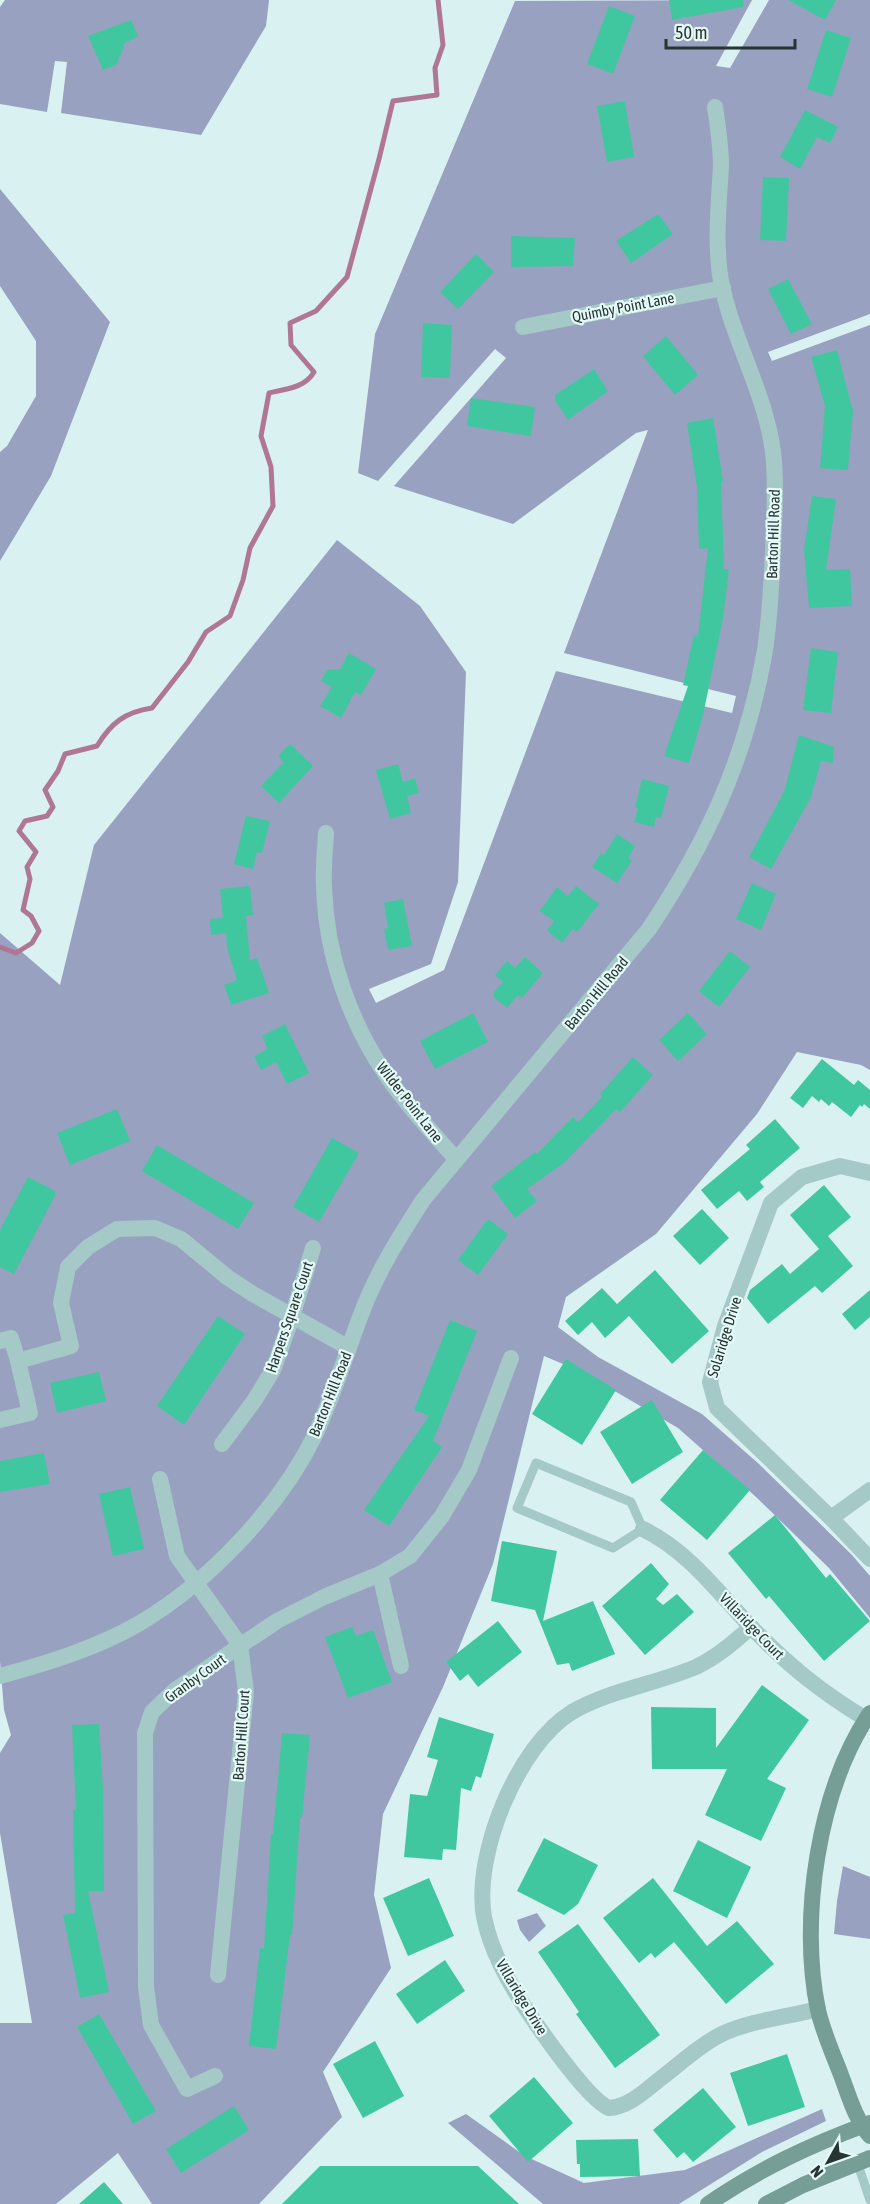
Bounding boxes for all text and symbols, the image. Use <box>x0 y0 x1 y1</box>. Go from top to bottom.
scale bar <box>666 12 795 50</box>
text: 50 m <box>675 22 707 43</box>
street label: Quimby Point Lane <box>570 289 676 325</box>
street label: Barton Hill Road <box>763 489 783 579</box>
street label: Barton Hill Road <box>561 953 631 1033</box>
street label: Wilder Point Lane <box>374 1059 447 1146</box>
street label: Harpers Square Court <box>262 1259 316 1375</box>
street label: Solaridge Drive <box>704 1294 744 1379</box>
street label: Barton Hill Road <box>305 1349 355 1439</box>
street label: Villaridge Court <box>716 1589 788 1663</box>
street label: Granby Court <box>161 1650 229 1706</box>
street label: Barton Hill Court <box>229 1689 253 1781</box>
street label: Villaridge Drive <box>493 1956 551 2038</box>
north arrow <box>798 2132 858 2192</box>
text: N <box>807 2162 826 2181</box>

